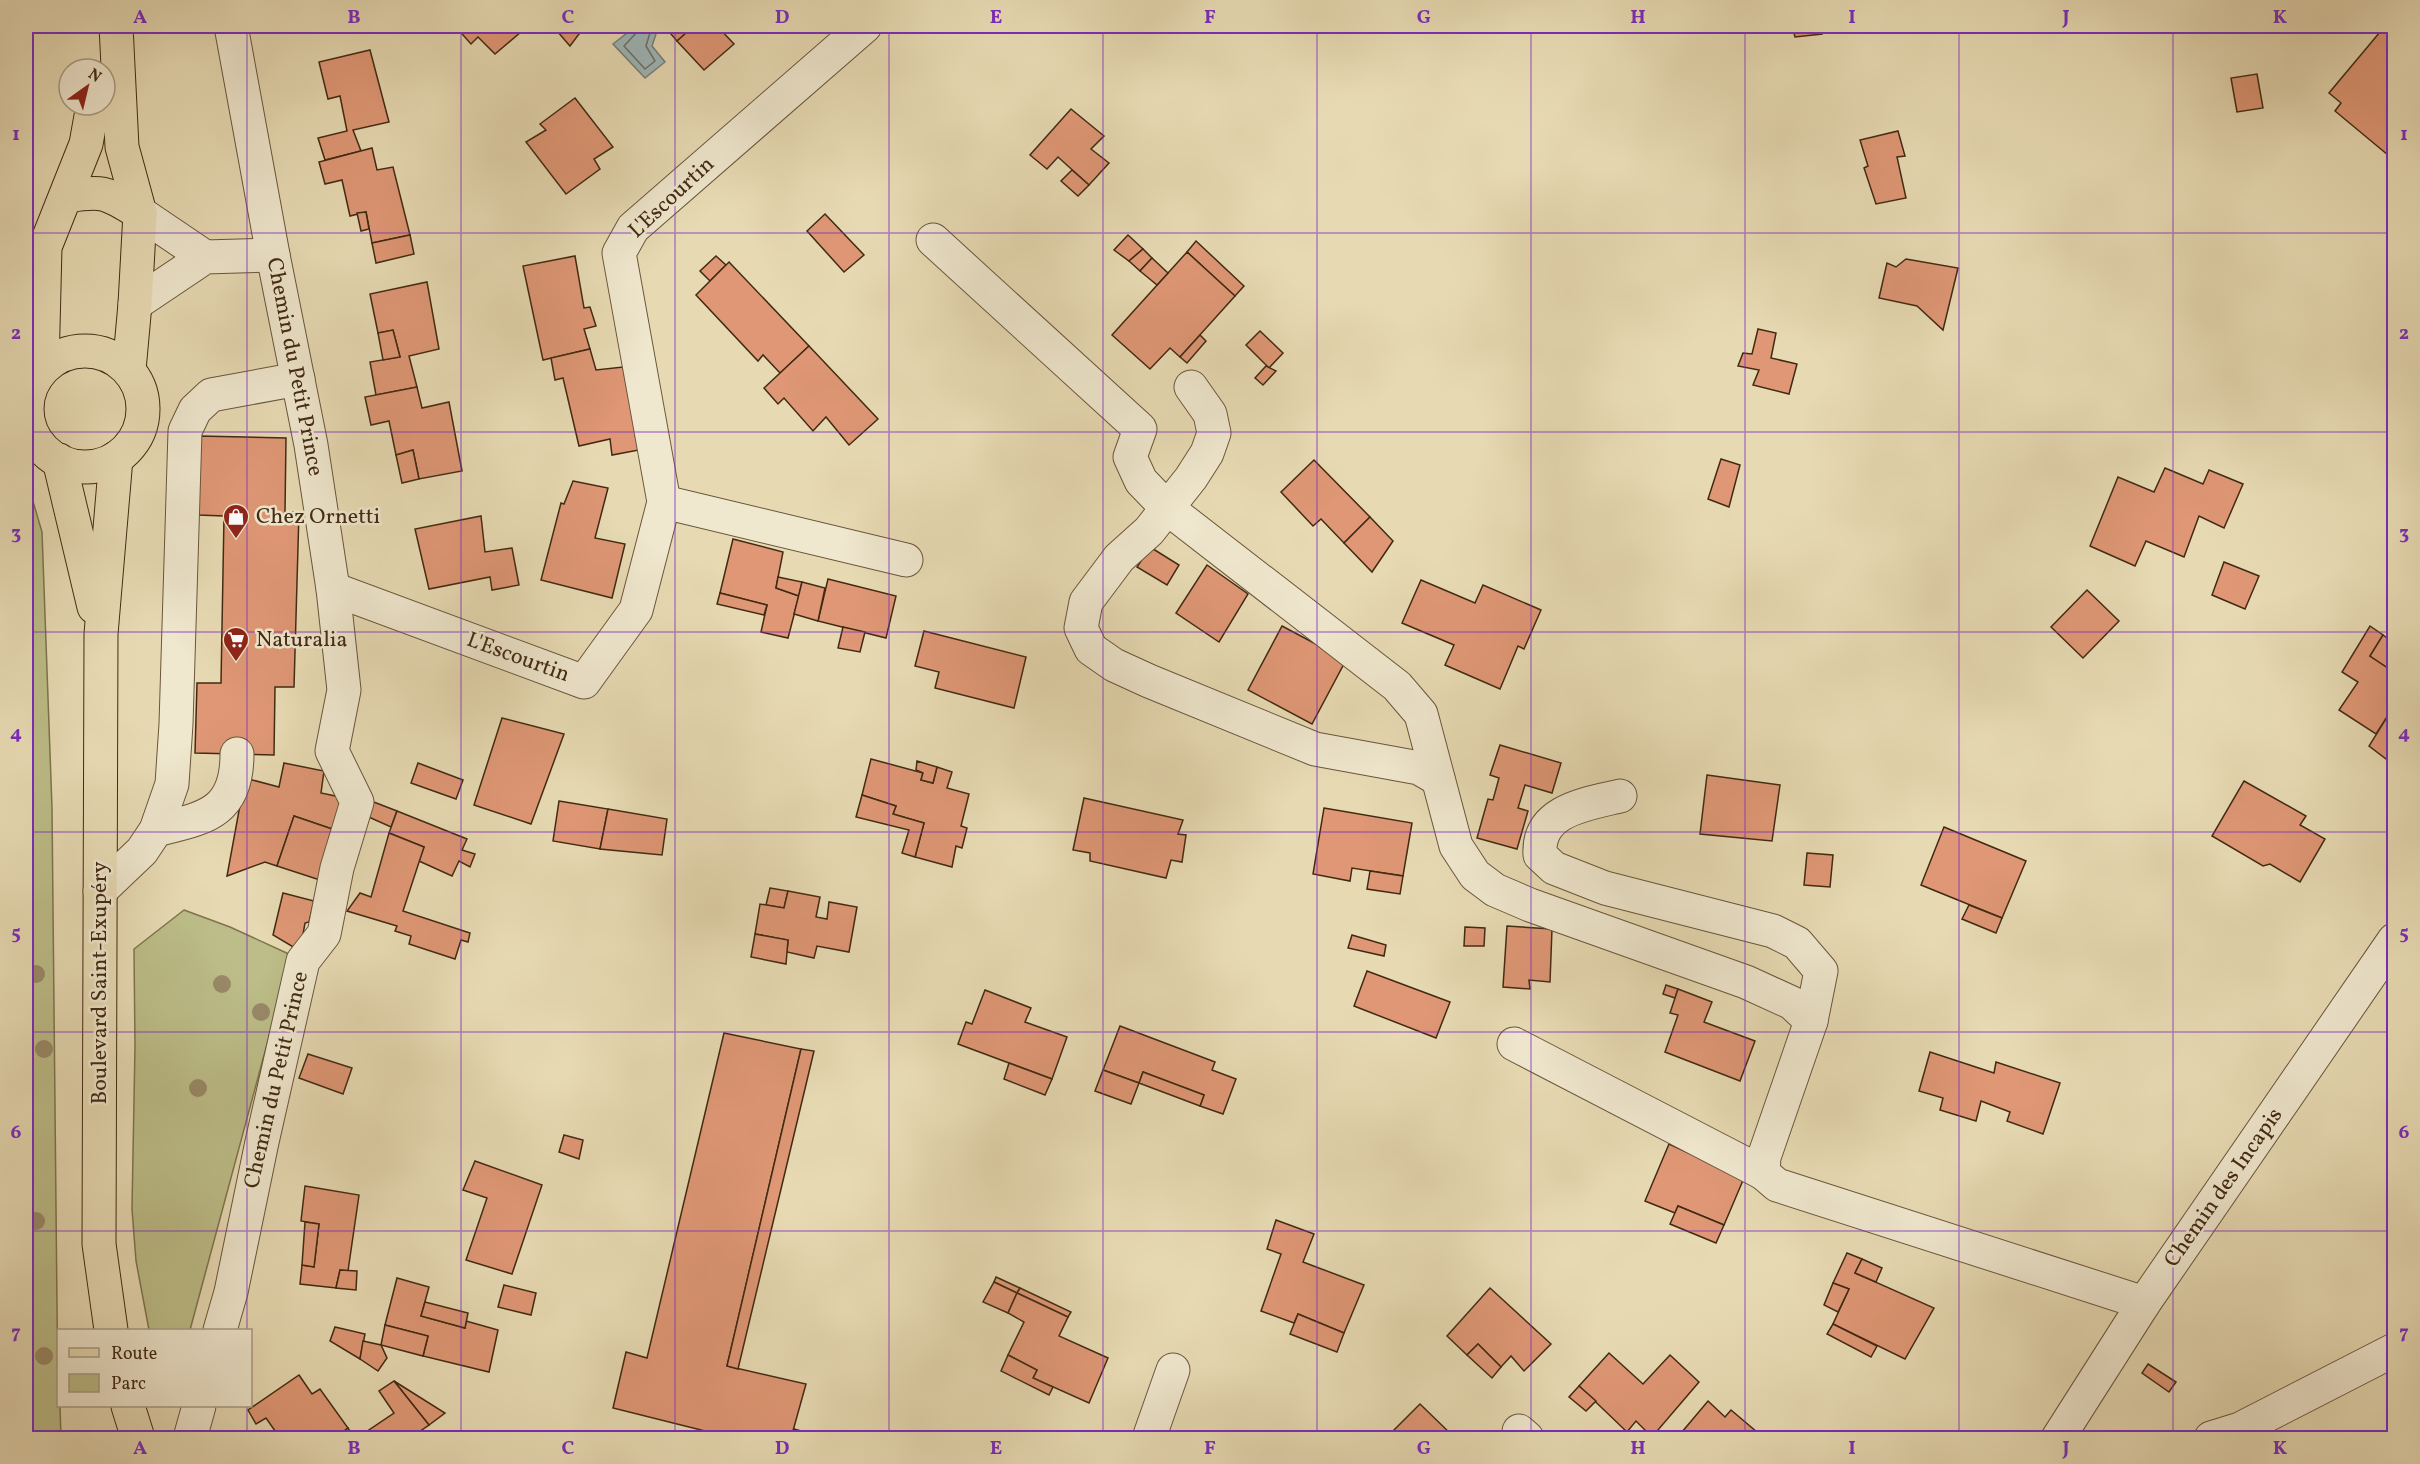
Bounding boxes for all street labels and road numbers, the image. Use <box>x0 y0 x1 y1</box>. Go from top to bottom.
street label: L'Escourtin <box>622 150 722 246</box>
street label: Chemin du Petit Prince <box>258 255 330 479</box>
street label: L'Escourtin <box>462 625 574 691</box>
street label: Boulevard Saint-Exupéry <box>85 861 116 1105</box>
street label: Chemin du Petit Prince <box>237 968 317 1192</box>
street label: Chemin des Incapis <box>2157 1102 2291 1274</box>

